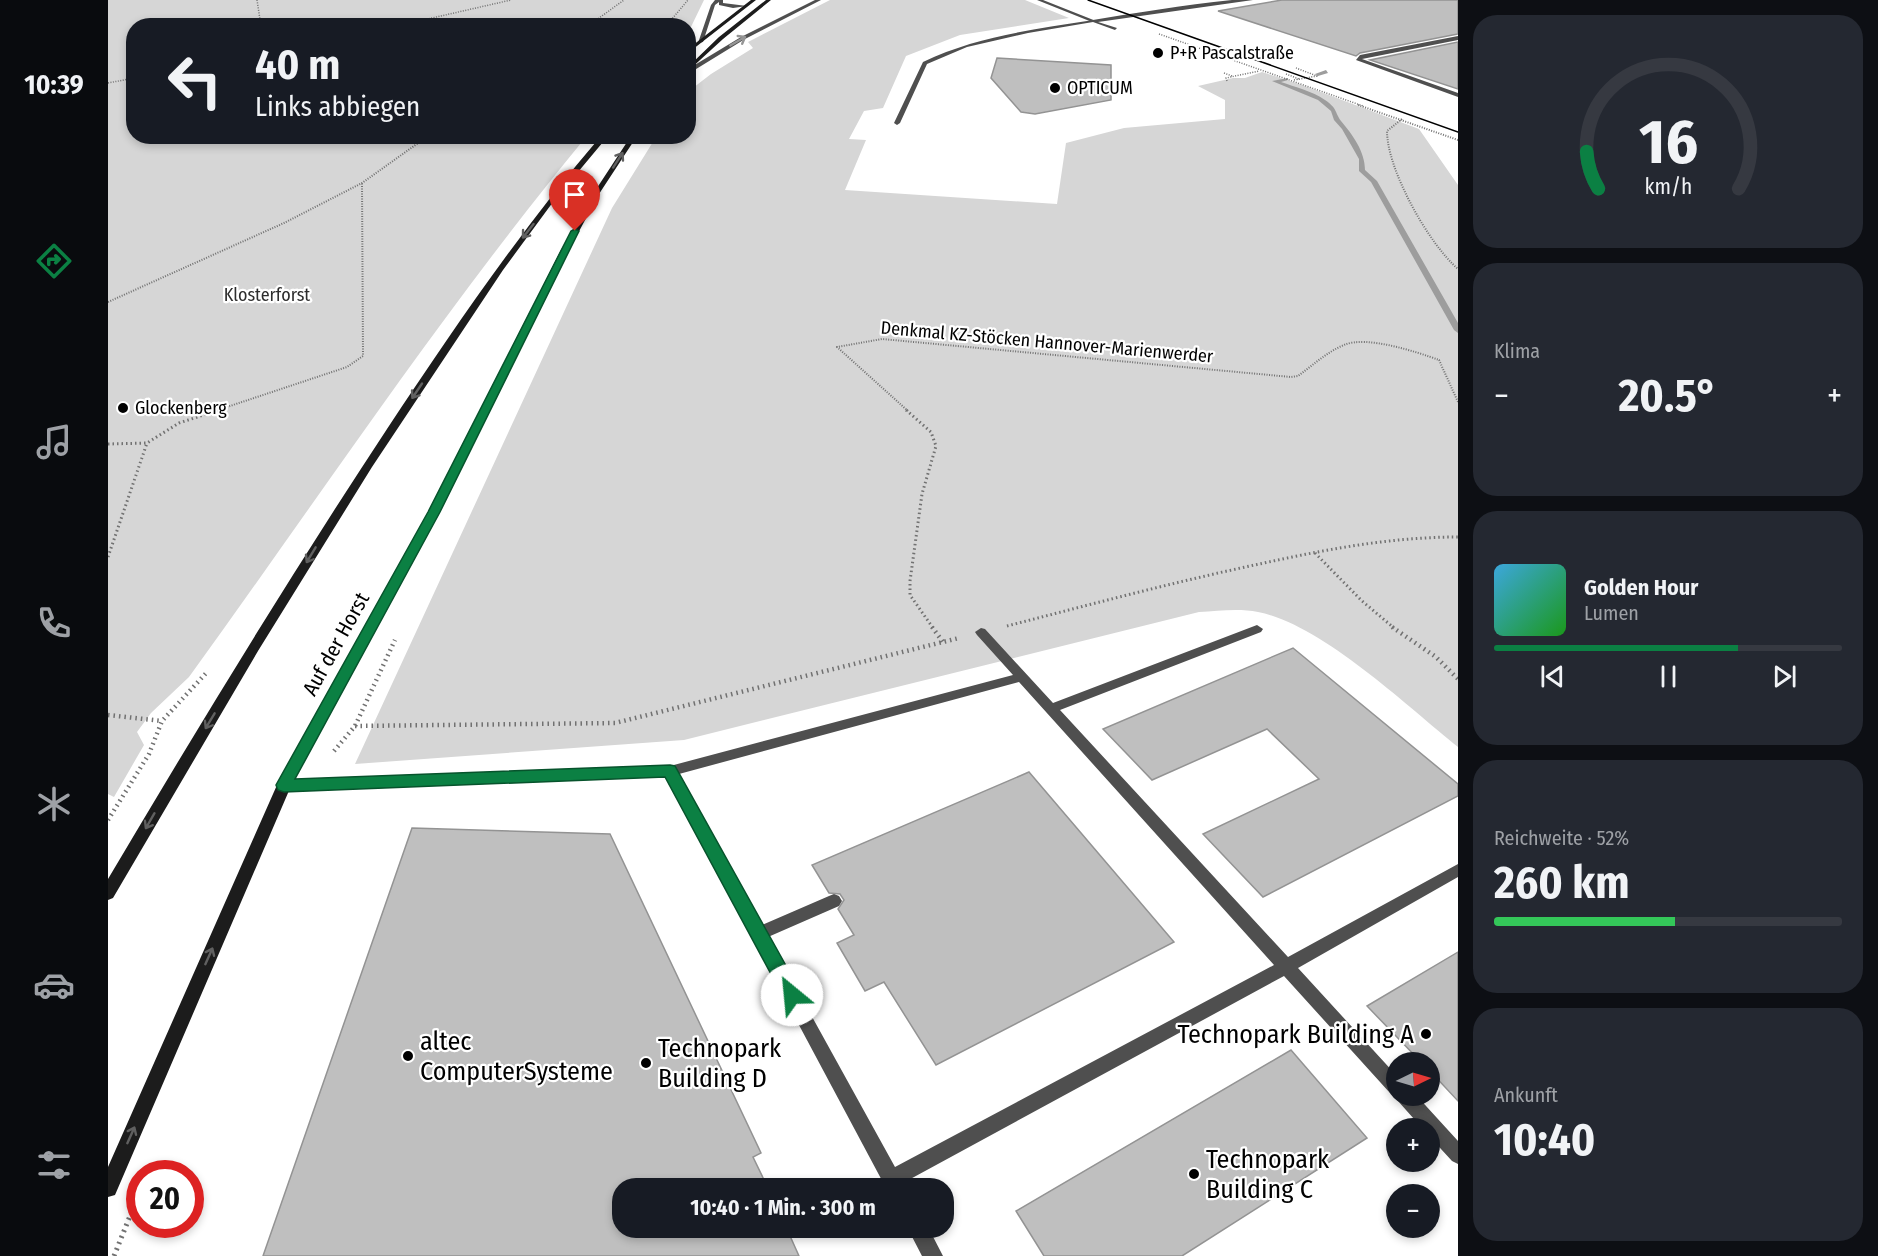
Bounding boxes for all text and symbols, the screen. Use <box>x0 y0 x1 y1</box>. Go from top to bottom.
one-way arrow <box>729 35 746 47</box>
text: 40 m <box>255 40 340 90</box>
icon: left <box>156 42 234 120</box>
place label: P+R Pascalstraße <box>1170 42 1294 64</box>
marker: P+R Pascalstraße <box>1151 46 1165 60</box>
text: 10:39 <box>24 69 84 101</box>
place label: OPTICUM <box>1067 77 1133 99</box>
marker: OPTICUM <box>1048 81 1062 95</box>
text: Links abbiegen <box>255 91 420 123</box>
text: 16 <box>1638 105 1698 180</box>
one-way arrow <box>611 151 624 168</box>
pin <box>549 169 600 231</box>
text: km/h <box>1644 174 1692 200</box>
icon: arrive <box>558 178 591 211</box>
one-way arrow <box>522 223 535 239</box>
icon: directions <box>33 240 75 282</box>
park label: Klosterforst <box>224 284 310 306</box>
street label: Denkmal KZ-Stöcken Hannover-Marienwerder <box>880 317 1215 368</box>
text: Klima <box>1494 339 1540 363</box>
text: 20.5° <box>1618 369 1717 423</box>
text: − <box>1494 376 1509 416</box>
text: + <box>1827 376 1842 416</box>
one-way arrow <box>411 382 423 399</box>
place label: Glockenberg <box>135 397 227 419</box>
marker: Glockenberg <box>116 401 130 415</box>
icon: music <box>33 421 75 463</box>
one-way arrow <box>305 546 317 563</box>
text: Golden Hour <box>1584 574 1698 601</box>
street label: Auf der Horst <box>297 588 375 700</box>
text: Lumen <box>1584 601 1639 625</box>
icon: phone <box>33 602 75 644</box>
icon: previous <box>1536 660 1569 693</box>
icon: pause <box>1652 660 1685 693</box>
icon: next <box>1768 660 1801 693</box>
one-way arrow <box>203 712 215 729</box>
icon: climate <box>33 783 75 825</box>
one-way arrow <box>144 812 156 829</box>
text: Reichweite · 52% <box>1494 826 1629 850</box>
text: 260 km <box>1494 856 1630 910</box>
one-way arrow <box>204 947 216 965</box>
position arrow <box>760 963 824 1027</box>
icon: car <box>33 964 75 1006</box>
place label: Technopark Building A <box>1177 1019 1414 1050</box>
place label: altec ComputerSysteme <box>420 1026 613 1087</box>
marker: Technopark Building A <box>1419 1027 1433 1041</box>
place label: Technopark Building D <box>658 1033 782 1094</box>
marker: altec ComputerSysteme <box>401 1049 415 1063</box>
north arrow <box>1386 1052 1440 1106</box>
map controls <box>1386 1052 1440 1238</box>
marker: Technopark Building D <box>639 1056 653 1070</box>
text: Ankunft <box>1494 1083 1558 1107</box>
text: 10:40 <box>1494 1113 1595 1167</box>
button: + <box>1386 1118 1440 1172</box>
one-way arrow <box>126 1126 138 1144</box>
icon: filters <box>33 1144 75 1186</box>
place label: Technopark Building C <box>1206 1144 1330 1205</box>
speed limit sign: 20 <box>126 1160 204 1238</box>
marker: Technopark Building C <box>1187 1167 1201 1181</box>
button: − <box>1386 1184 1440 1238</box>
text: 10:40 · 1 Min. · 300 m <box>690 1194 876 1221</box>

